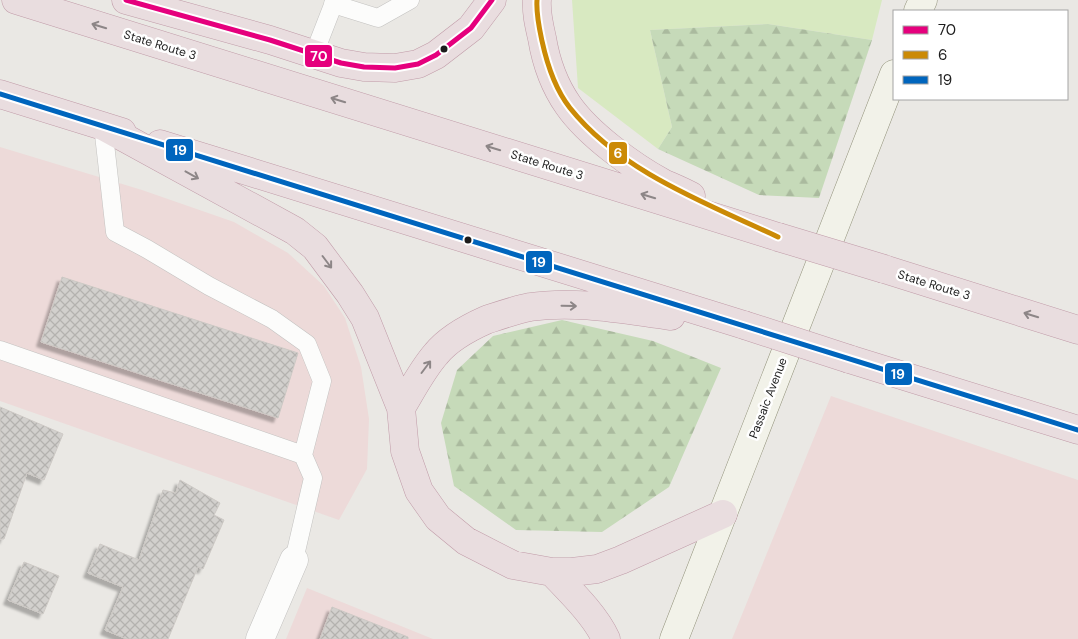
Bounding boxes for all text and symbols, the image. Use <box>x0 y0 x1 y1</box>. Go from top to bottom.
legend <box>893 10 1068 100</box>
one-way arrow <box>91 20 107 30</box>
text: 70 <box>938 20 956 40</box>
street label: State Route 3 <box>122 26 198 64</box>
line badge: 70 <box>304 44 333 68</box>
unlabelled marker <box>439 44 449 54</box>
text: 6 <box>938 45 947 65</box>
text: 70 <box>310 47 328 65</box>
text: 19 <box>938 70 952 90</box>
one-way arrow <box>330 95 346 105</box>
line badge: 19 <box>165 138 194 162</box>
text: 19 <box>173 141 187 159</box>
line badge: 6 <box>608 141 628 165</box>
one-way arrow <box>485 143 501 153</box>
text: 6 <box>614 144 623 162</box>
street label: State Route 3 <box>509 146 585 184</box>
one-way arrow <box>184 171 199 180</box>
one-way arrow <box>640 191 656 201</box>
unlabelled marker <box>463 235 473 245</box>
line badge: 19 <box>525 250 553 274</box>
text: 19 <box>532 253 546 271</box>
one-way arrow <box>322 255 332 269</box>
street label: State Route 3 <box>896 266 972 304</box>
one-way arrow <box>561 301 577 310</box>
one-way arrow <box>1024 310 1040 320</box>
street label: Passaic Avenue <box>745 355 791 441</box>
one-way arrow <box>421 360 431 374</box>
line badge: 19 <box>884 362 913 386</box>
text: 19 <box>891 365 905 383</box>

